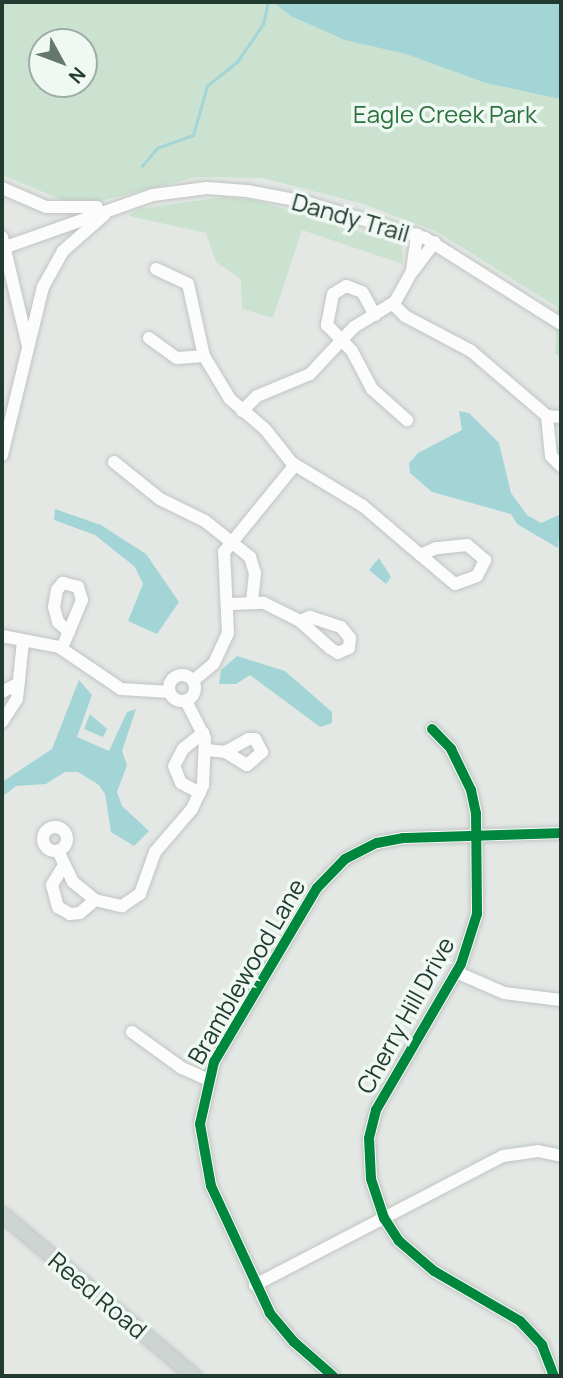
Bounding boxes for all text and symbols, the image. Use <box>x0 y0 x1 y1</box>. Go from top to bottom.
north arrow <box>28 28 98 98</box>
text: N <box>63 62 92 89</box>
park label: Eagle Creek Park <box>353 100 537 128</box>
street label: Dandy Trail <box>289 186 413 248</box>
street label: Bramblewood Lane <box>181 873 311 1069</box>
street label: Cherry Hill Drive <box>350 932 460 1098</box>
street label: Reed Road <box>43 1246 153 1344</box>

